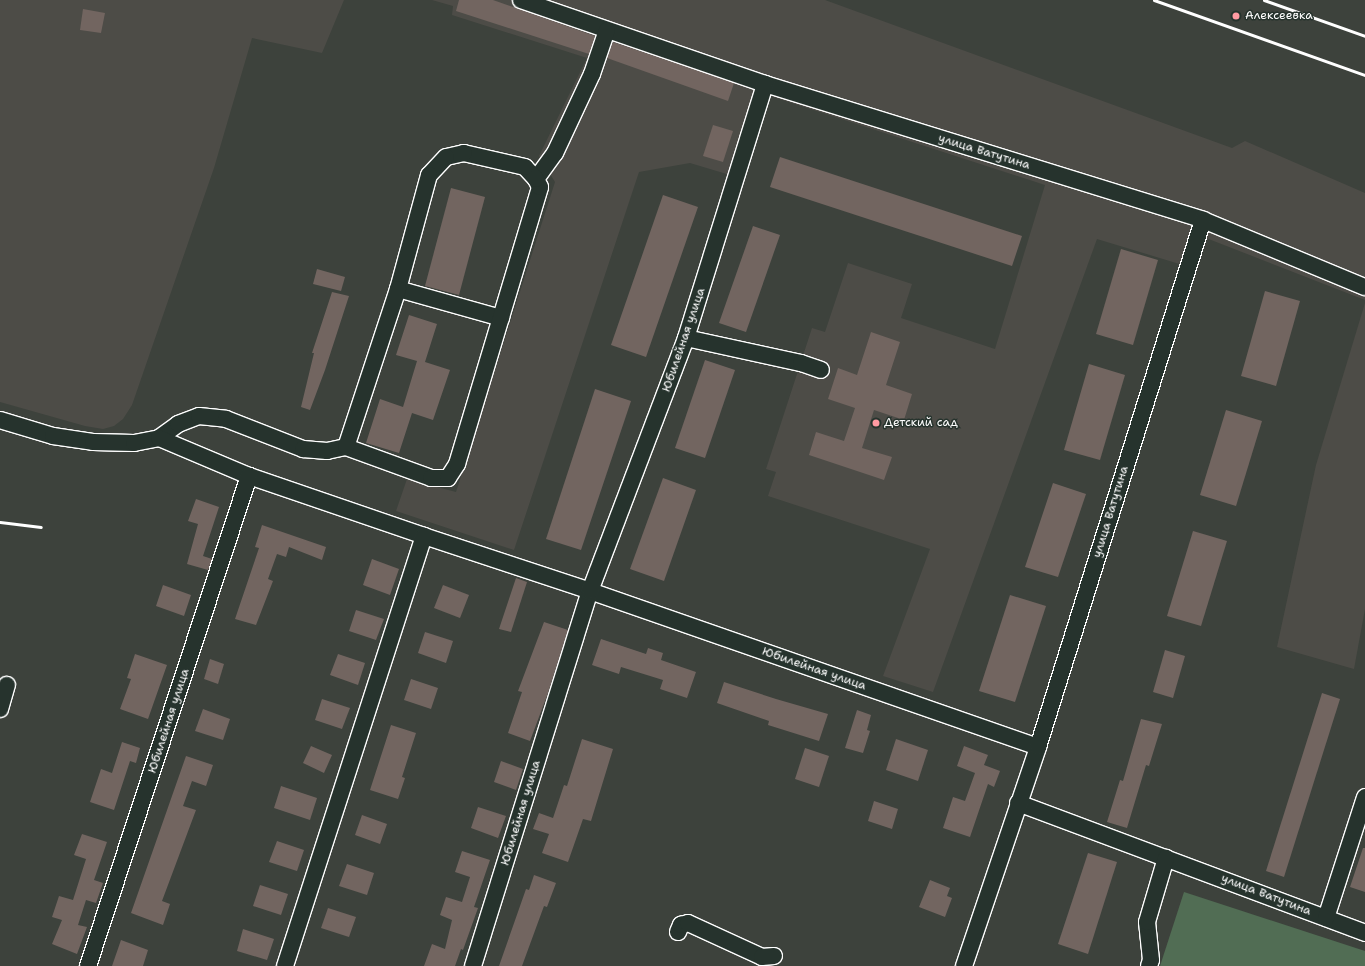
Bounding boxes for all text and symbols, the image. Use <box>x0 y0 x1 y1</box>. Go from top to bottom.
place label: Алексеевка <box>1245 9 1313 23</box>
marker: Алексеевка <box>1230 10 1242 22</box>
street label: улица Ватутина <box>936 131 1032 173</box>
street label: Юбилейная улица <box>659 286 709 394</box>
place label: Детский сад <box>884 416 958 430</box>
marker: Детский сад <box>871 418 881 428</box>
street label: улица Ватутина <box>1090 464 1132 560</box>
street label: Юбилейная улица <box>760 644 868 694</box>
street label: Юбилейная улица <box>145 667 193 775</box>
street label: Юбилейная улица <box>498 759 544 867</box>
street label: улица Ватутина <box>1219 871 1313 919</box>

